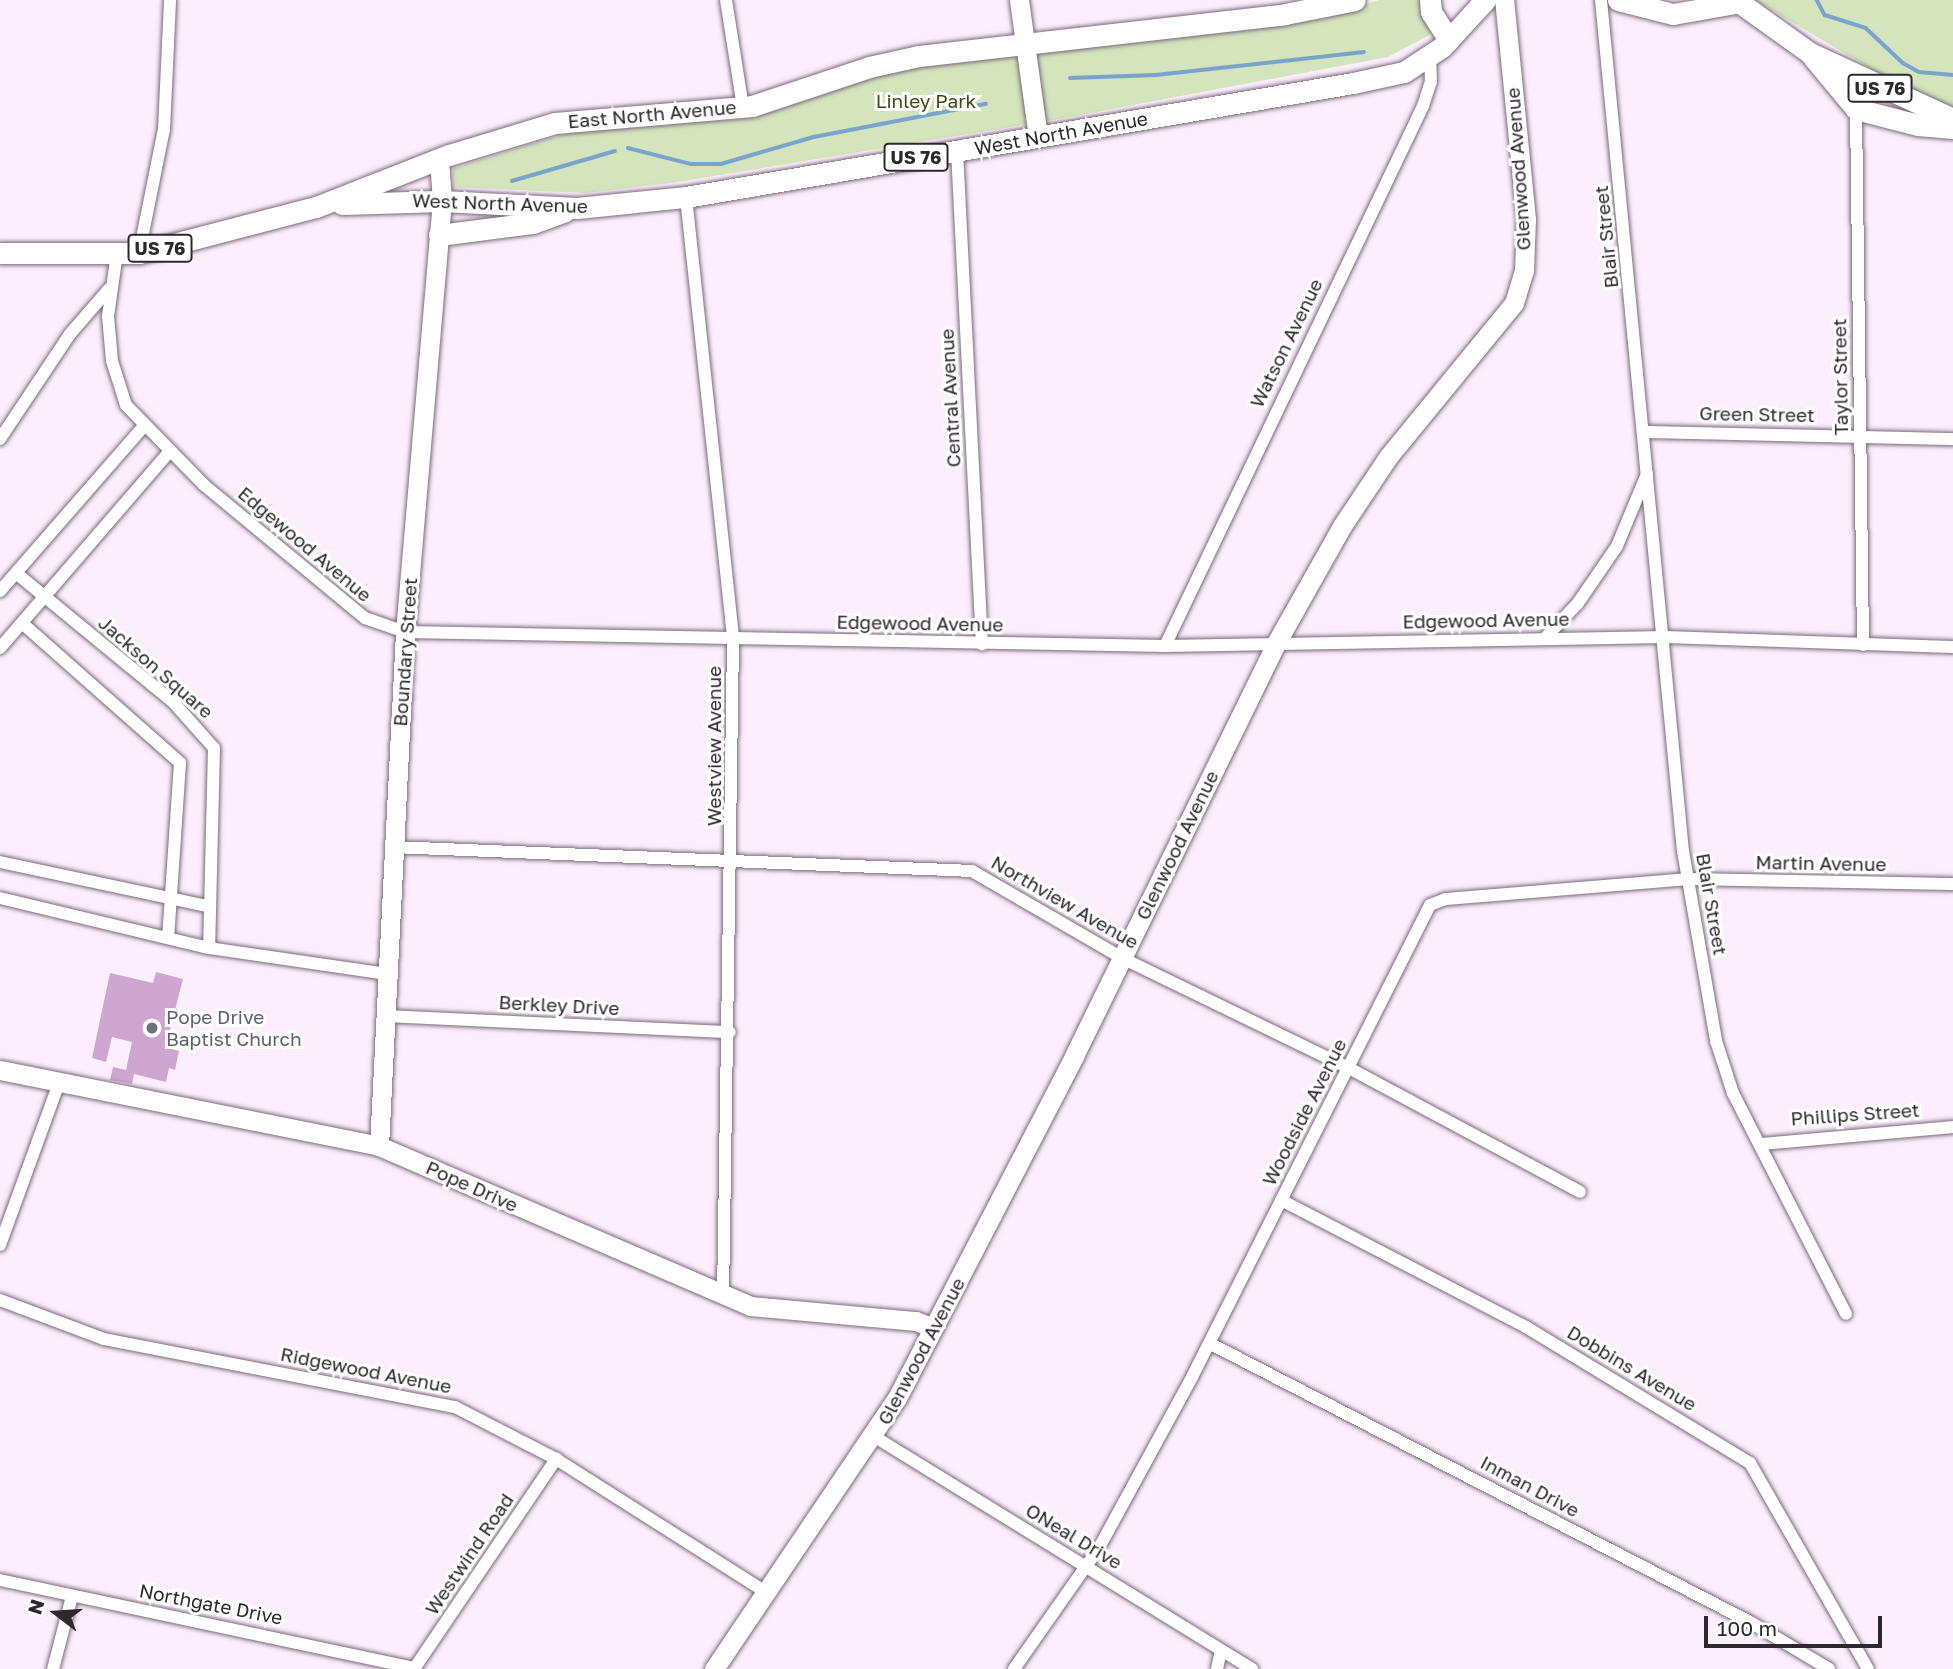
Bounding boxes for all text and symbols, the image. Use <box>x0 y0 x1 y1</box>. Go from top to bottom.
road number: US 76 <box>1847 74 1913 102</box>
street label: Glenwood Avenue <box>1501 87 1535 251</box>
park label: Linley Park <box>876 90 976 112</box>
street label: East North Avenue <box>567 95 737 133</box>
street label: West North Avenue <box>973 107 1149 159</box>
road number: US 76 <box>883 142 949 172</box>
street label: Blair Street <box>1589 185 1623 289</box>
street label: West North Avenue <box>412 189 588 217</box>
road number: US 76 <box>127 234 193 262</box>
street label: Watson Avenue <box>1245 275 1327 411</box>
street label: Taylor Street <box>1828 318 1852 436</box>
street label: Central Avenue <box>935 328 965 468</box>
street label: Green Street <box>1699 402 1815 426</box>
street label: Edgewood Avenue <box>234 482 376 606</box>
street label: Boundary Street <box>388 577 422 727</box>
street label: Edgewood Avenue <box>1402 607 1570 633</box>
street label: Edgewood Avenue <box>836 610 1004 636</box>
street label: Jackson Square <box>94 611 218 723</box>
street label: Westview Avenue <box>703 666 725 826</box>
street label: Glenwood Avenue <box>1131 767 1223 923</box>
street label: Martin Avenue <box>1755 850 1887 876</box>
street label: Northview Avenue <box>987 851 1143 953</box>
street label: Blair Street <box>1692 851 1732 957</box>
street label: Berkley Drive <box>498 990 620 1020</box>
place label: Pope Drive Baptist Church <box>166 1006 302 1050</box>
marker: Pope Drive Baptist Church <box>144 1020 160 1036</box>
street label: Woodside Avenue <box>1257 1035 1351 1189</box>
street label: Phillips Street <box>1790 1098 1920 1130</box>
street label: Pope Drive <box>423 1156 521 1216</box>
street label: Glenwood Avenue <box>873 1274 969 1428</box>
street label: Dobbins Avenue <box>1563 1320 1701 1416</box>
street label: Ridgewood Avenue <box>279 1342 453 1398</box>
street label: Inman Drive <box>1477 1450 1583 1522</box>
street label: Westwind Road <box>420 1489 518 1619</box>
street label: ONeal Drive <box>1022 1498 1126 1574</box>
north arrow <box>21 1578 91 1648</box>
street label: Northgate Drive <box>137 1579 285 1629</box>
text: N <box>22 1596 49 1617</box>
scale bar <box>1708 1602 1886 1646</box>
text: 100 m <box>1717 1615 1777 1641</box>

